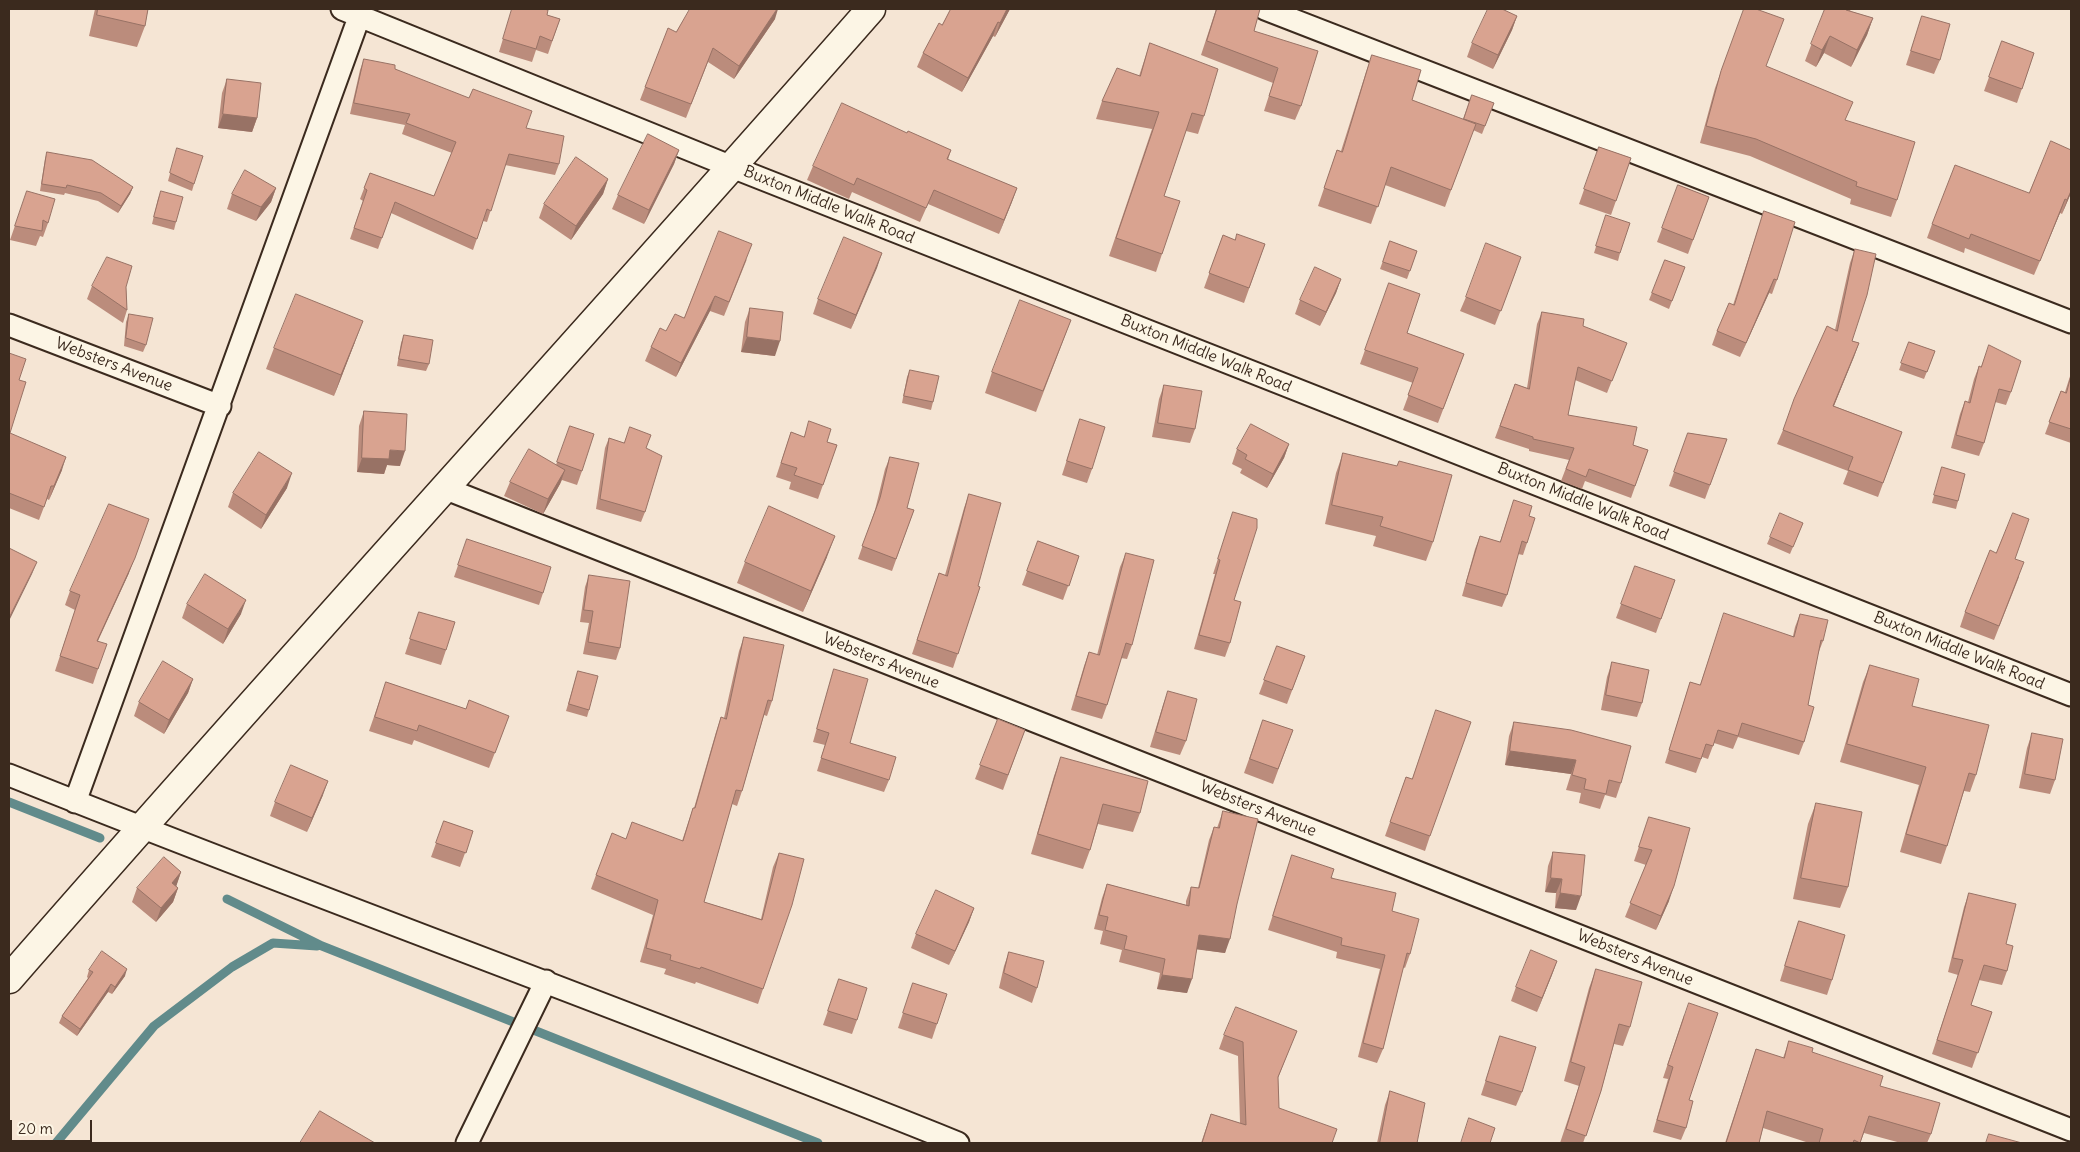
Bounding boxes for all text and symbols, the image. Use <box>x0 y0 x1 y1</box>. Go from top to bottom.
street label: Buxton Middle Walk Road <box>741 162 917 248</box>
street label: Buxton Middle Walk Road <box>1118 311 1294 397</box>
street label: Websters Avenue <box>53 334 175 396</box>
street label: Buxton Middle Walk Road <box>1495 459 1671 545</box>
street label: Buxton Middle Walk Road <box>1871 608 2047 694</box>
street label: Websters Avenue <box>820 629 942 693</box>
street label: Websters Avenue <box>1197 777 1319 841</box>
street label: Websters Avenue <box>1574 926 1696 990</box>
scale bar <box>12 1110 95 1142</box>
text: 20 m <box>18 1119 53 1138</box>

